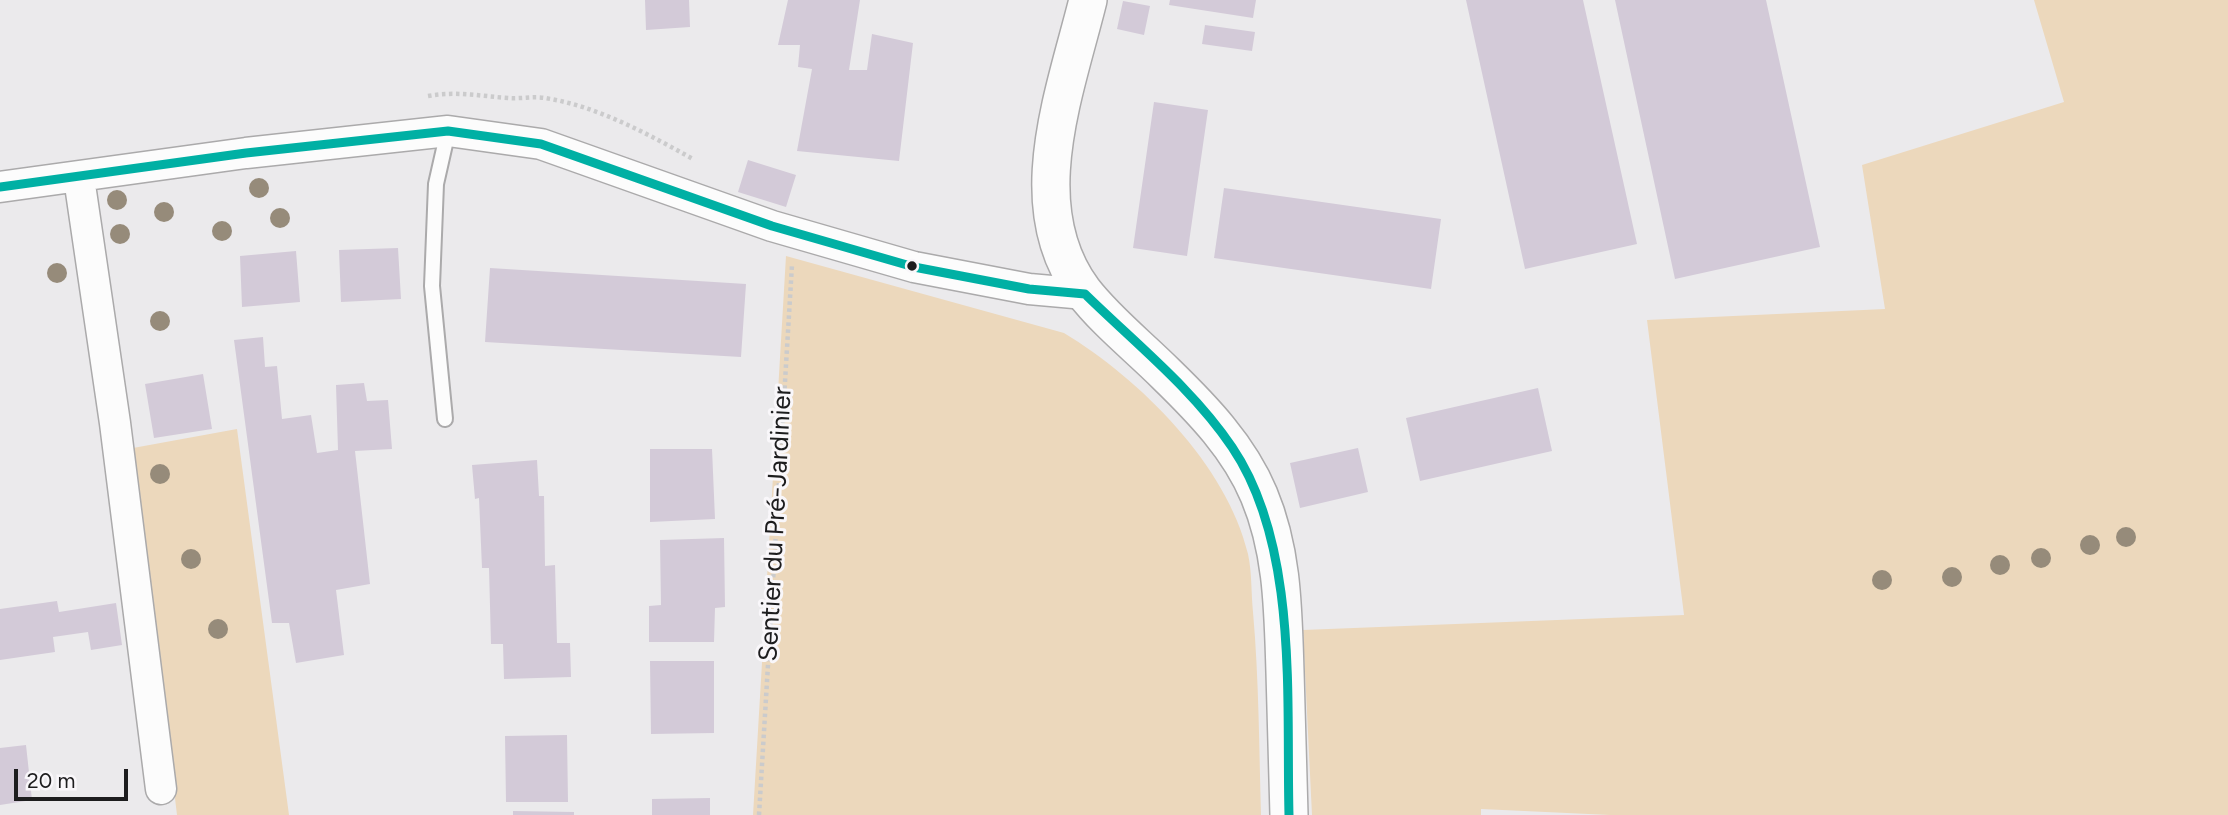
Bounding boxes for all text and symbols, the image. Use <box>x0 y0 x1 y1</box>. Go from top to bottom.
unlabelled marker <box>905 259 919 273</box>
street label: Sentier du Pré-Jardinier <box>753 386 799 662</box>
scale bar <box>18 756 131 800</box>
text: 20 m <box>27 768 75 793</box>

